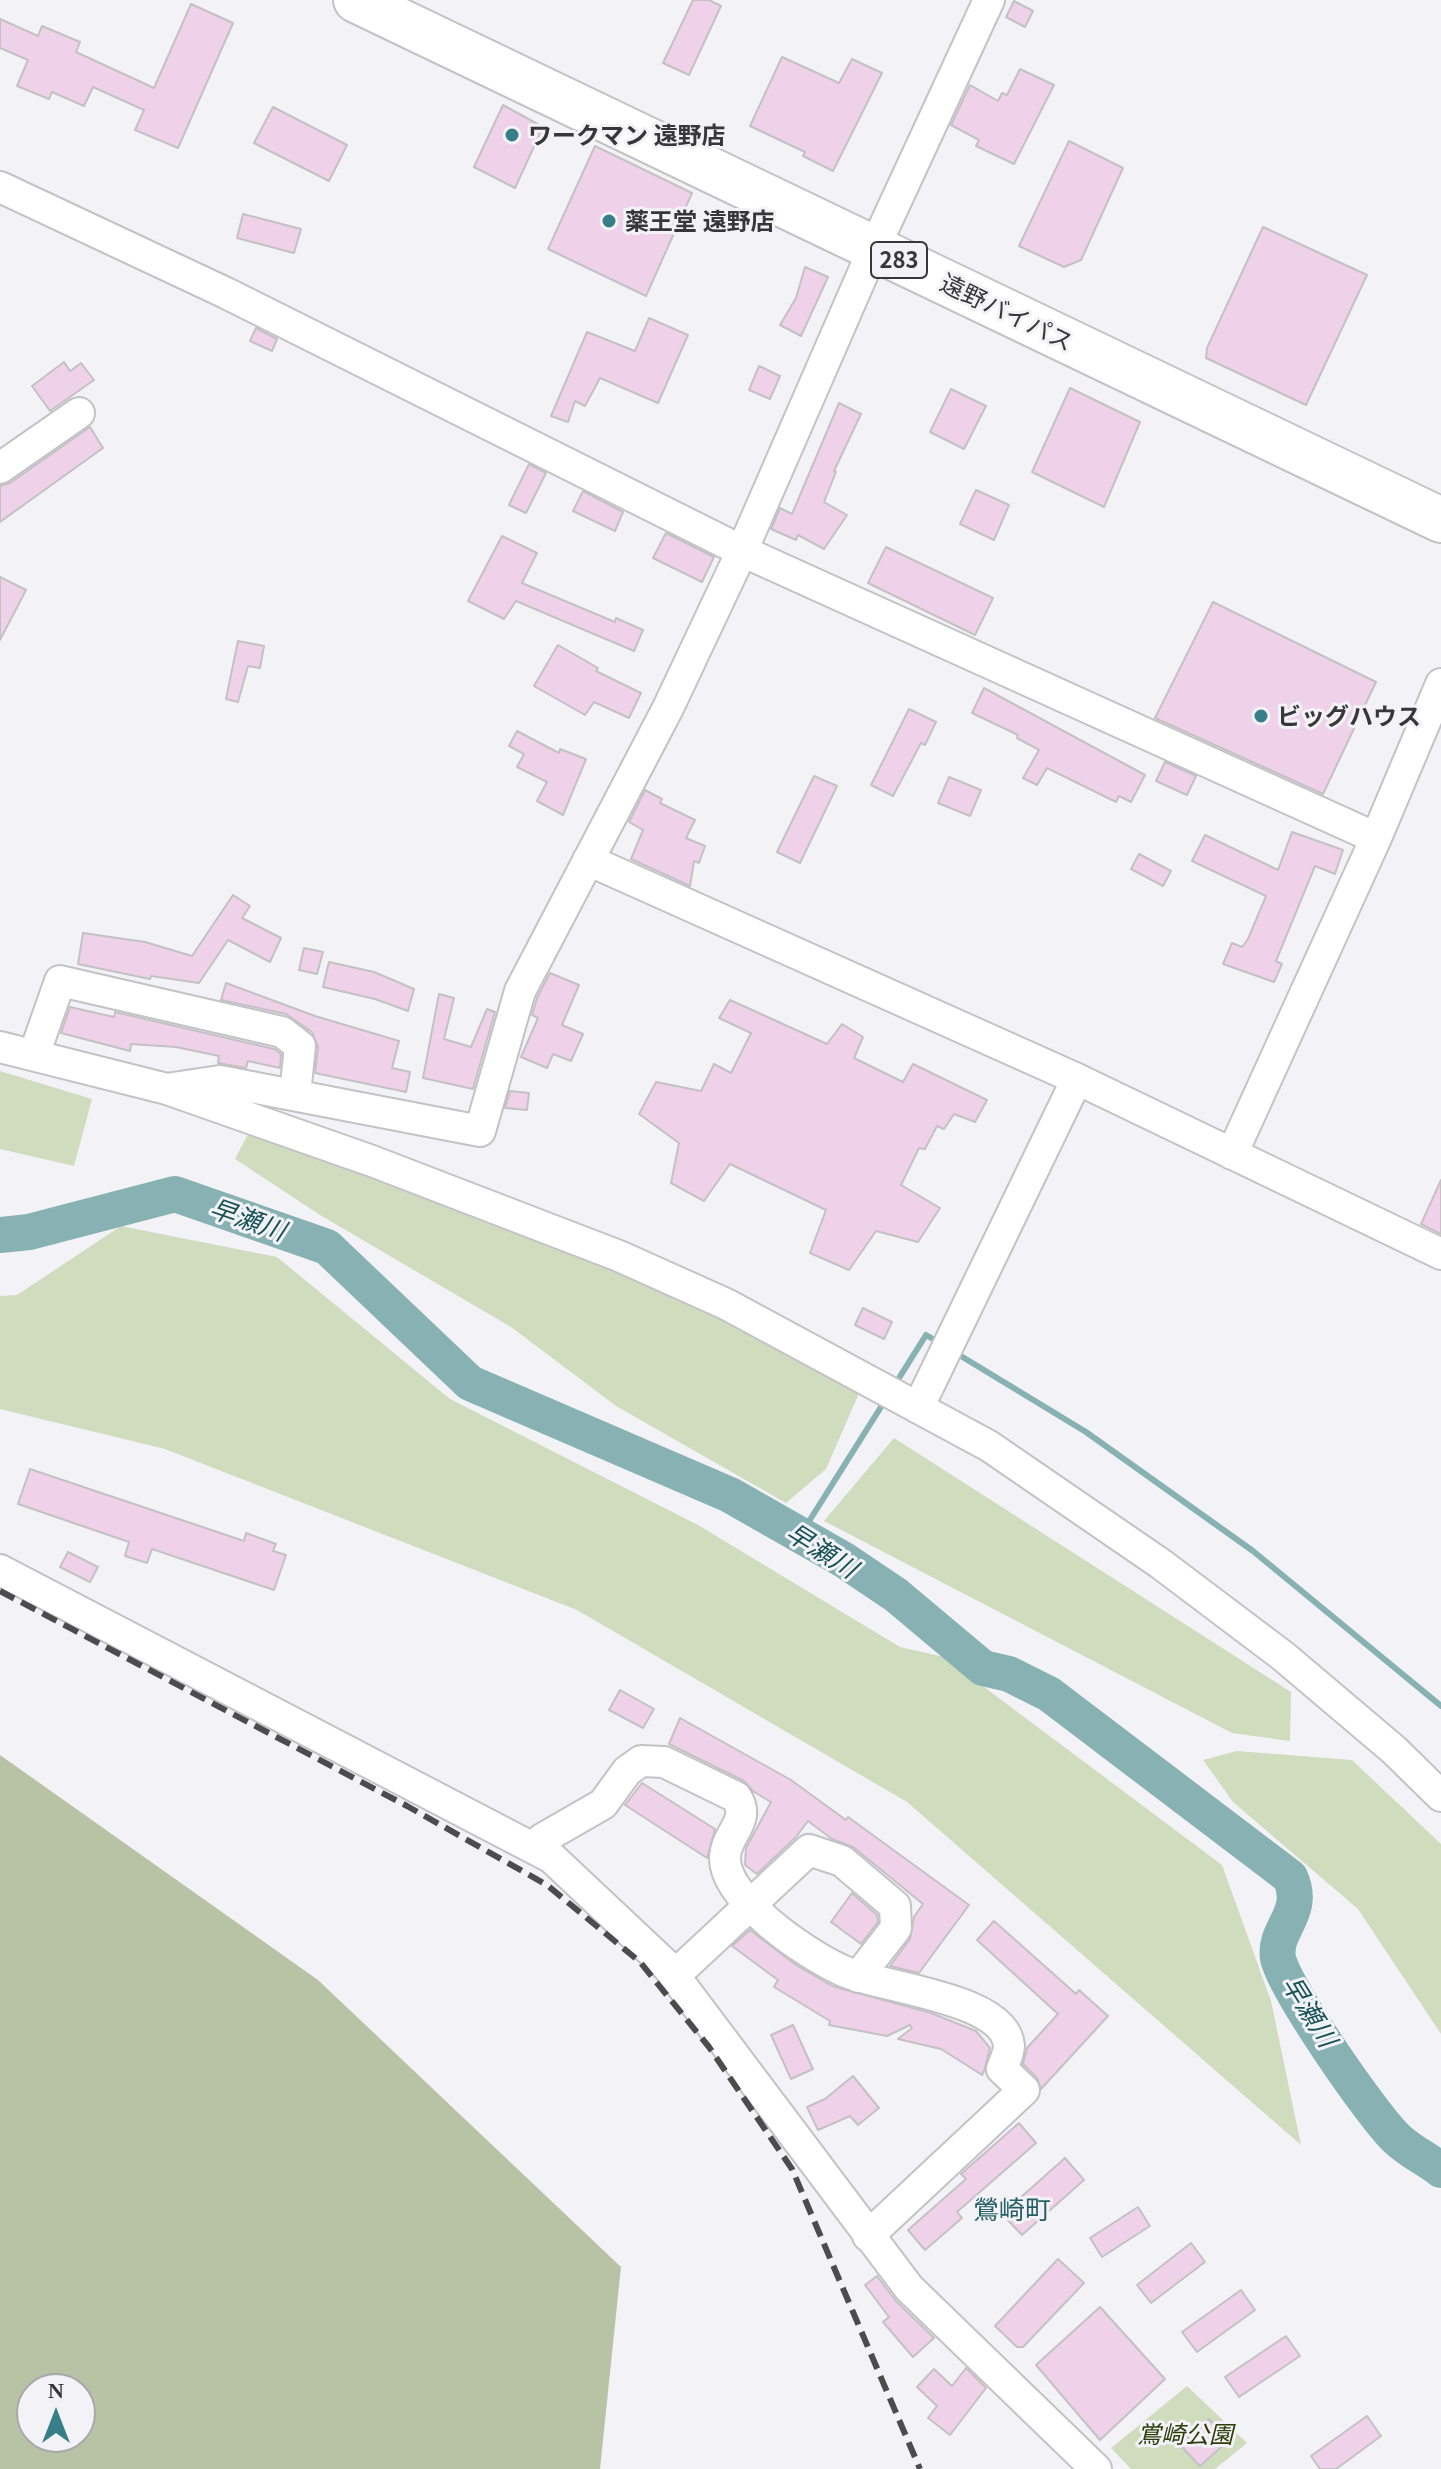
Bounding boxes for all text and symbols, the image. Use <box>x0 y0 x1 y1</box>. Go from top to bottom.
place label: ワークマン 遠野店 <box>528 121 725 149</box>
marker: ワークマン 遠野店 <box>503 126 521 144</box>
place label: 薬王堂 遠野店 <box>625 207 774 235</box>
marker: 薬王堂 遠野店 <box>600 212 618 230</box>
road number: 283 <box>871 242 927 278</box>
street label: 遠野バイパス <box>936 267 1078 357</box>
place label: ビッグハウス <box>1277 702 1421 730</box>
marker: ビッグハウス <box>1252 707 1270 725</box>
water label: 早瀬川 <box>206 1192 290 1246</box>
water label: 早瀬川 <box>781 1516 863 1584</box>
water label: 早瀬川 <box>1276 1970 1344 2052</box>
district label: 鶯崎町 <box>973 2193 1051 2225</box>
north arrow <box>16 2373 96 2453</box>
text: N <box>48 2378 64 2403</box>
park label: 鴬崎公園 <box>1137 2420 1233 2448</box>

